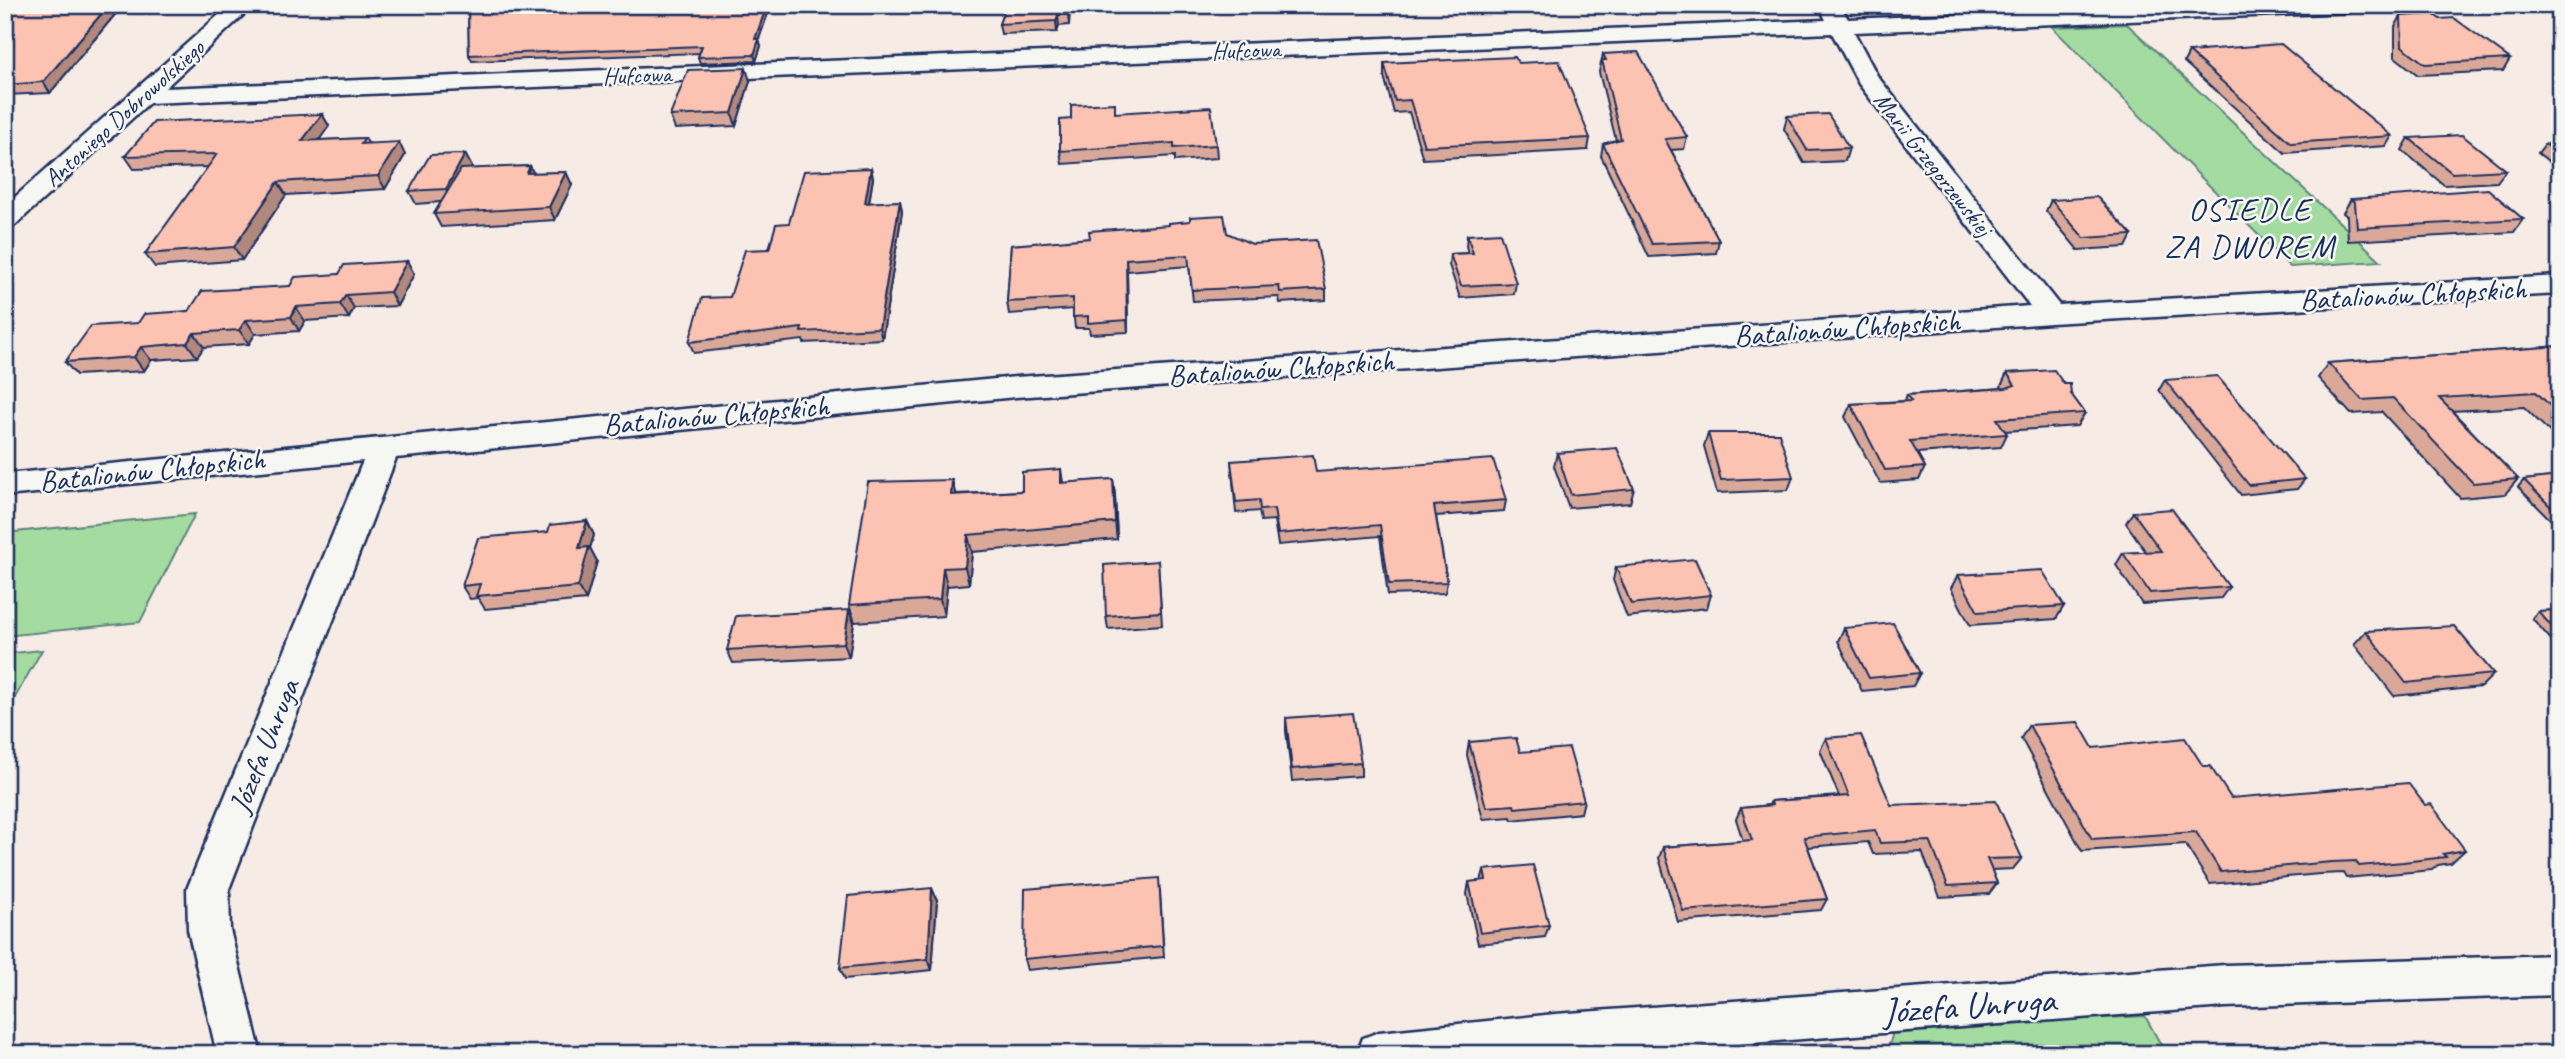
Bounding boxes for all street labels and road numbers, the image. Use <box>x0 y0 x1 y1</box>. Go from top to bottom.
street label: Antoniego Dobrowolskiego <box>37 32 212 193</box>
street label: Hufcowa <box>1211 34 1283 66</box>
street label: Hufcowa <box>602 59 674 91</box>
street label: Marii Grzegorzewskiej <box>1867 86 2001 245</box>
street label: Batalionów Chłopskich <box>2299 269 2528 319</box>
street label: Batalionów Chłopskich <box>1733 301 1963 355</box>
street label: Batalionów Chłopskich <box>1167 341 1397 395</box>
street label: Batalionów Chłopskich <box>602 386 832 444</box>
street label: Batalionów Chłopskich <box>37 439 268 501</box>
street label: Józefa Unruga <box>219 672 309 820</box>
street label: Józefa Unruga <box>1879 975 2060 1035</box>

